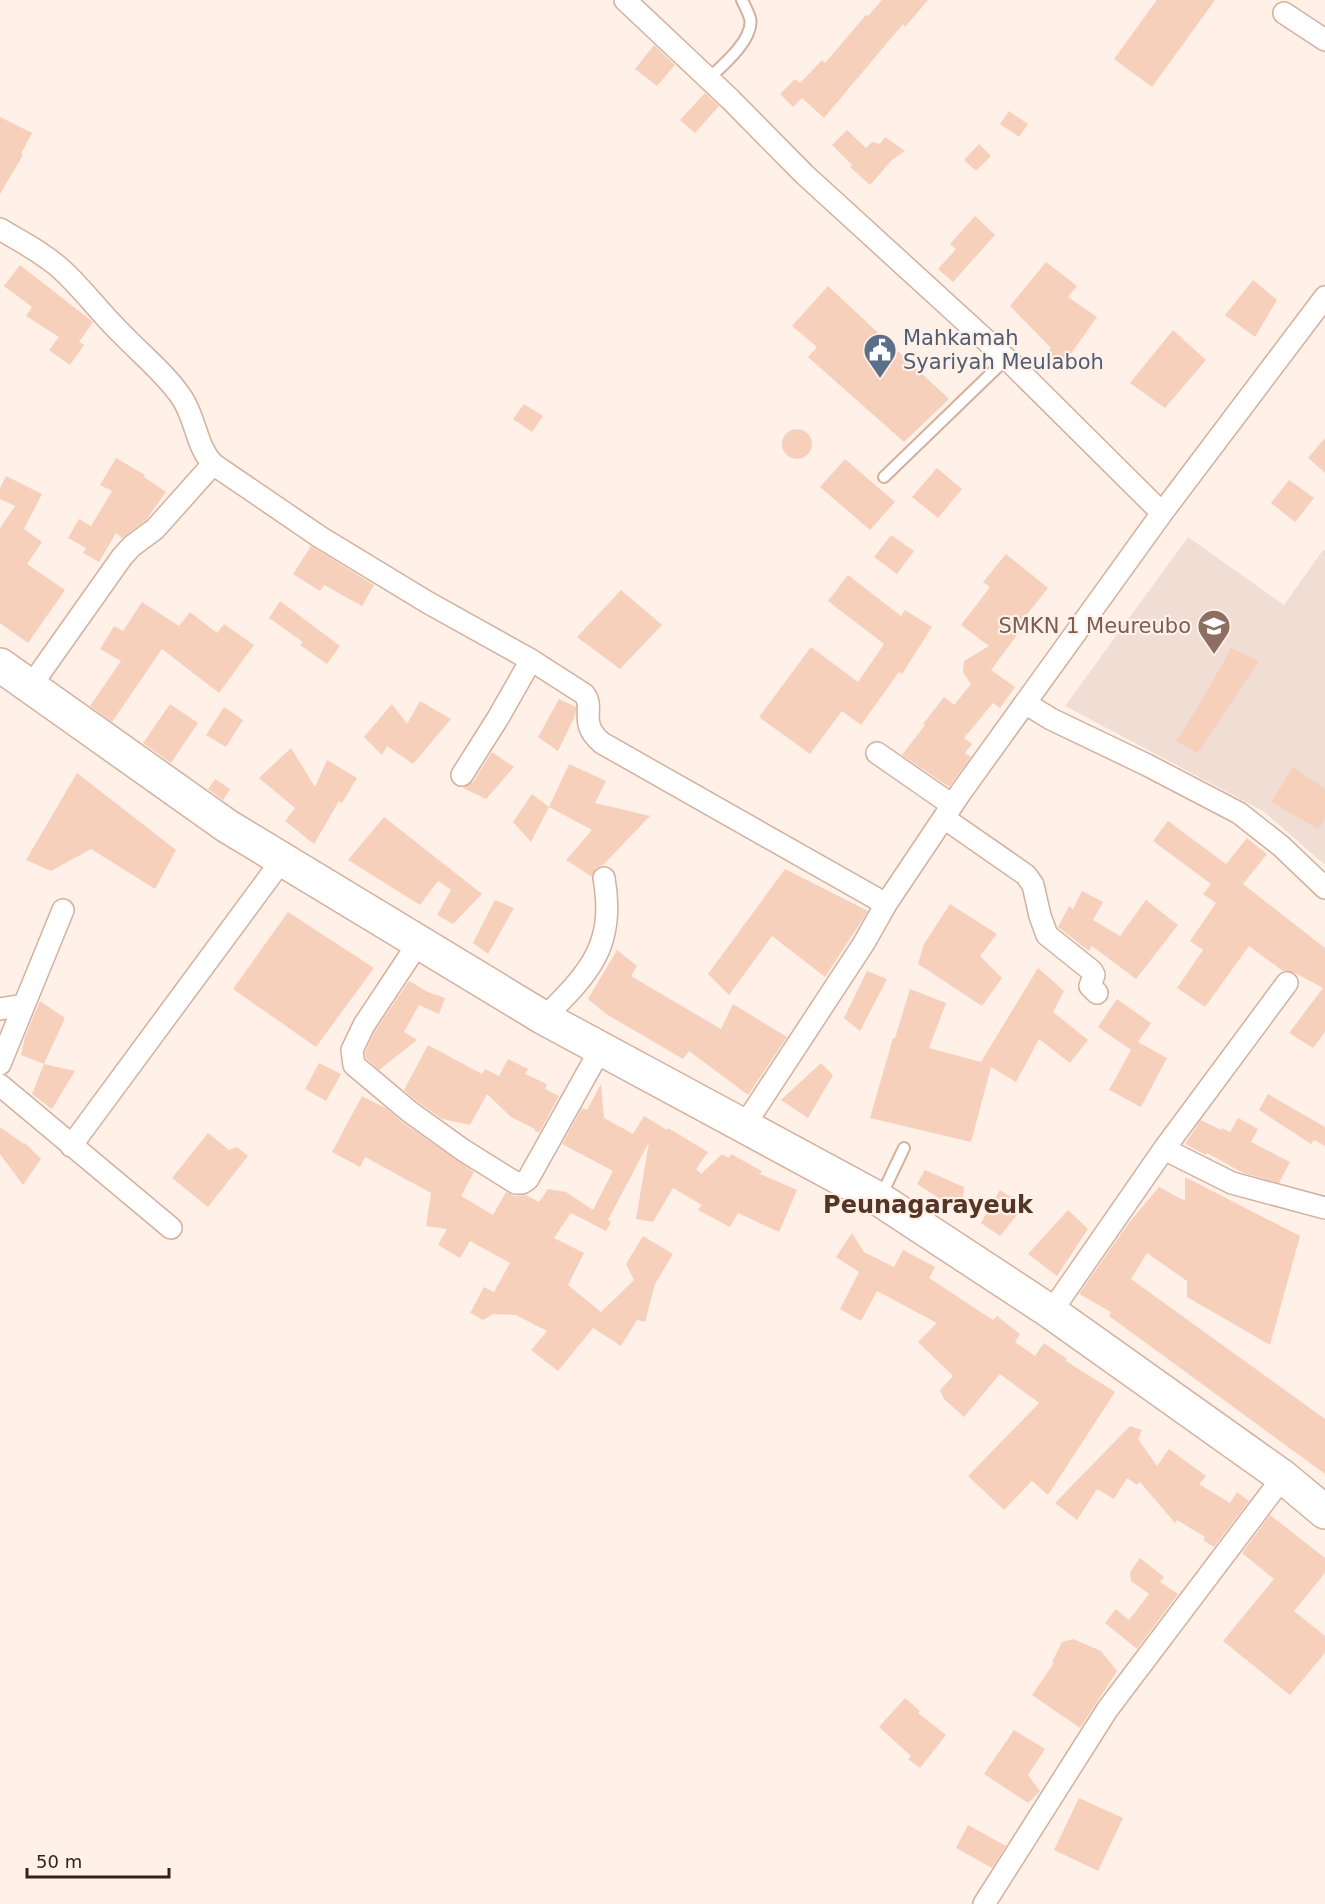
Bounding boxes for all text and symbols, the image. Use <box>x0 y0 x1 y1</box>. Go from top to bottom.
place label: Mahkamah Syariyah Meulaboh <box>903 326 1104 374</box>
public building icon: Mahkamah Syariyah Meulaboh <box>862 332 898 379</box>
school or university icon: SMKN 1 Meureubo <box>1196 608 1232 655</box>
place label: SMKN 1 Meureubo <box>998 614 1191 638</box>
district label: Peunagarayeuk <box>823 1191 1034 1219</box>
scale bar <box>27 1841 170 1879</box>
text: 50 m <box>36 1851 82 1872</box>

